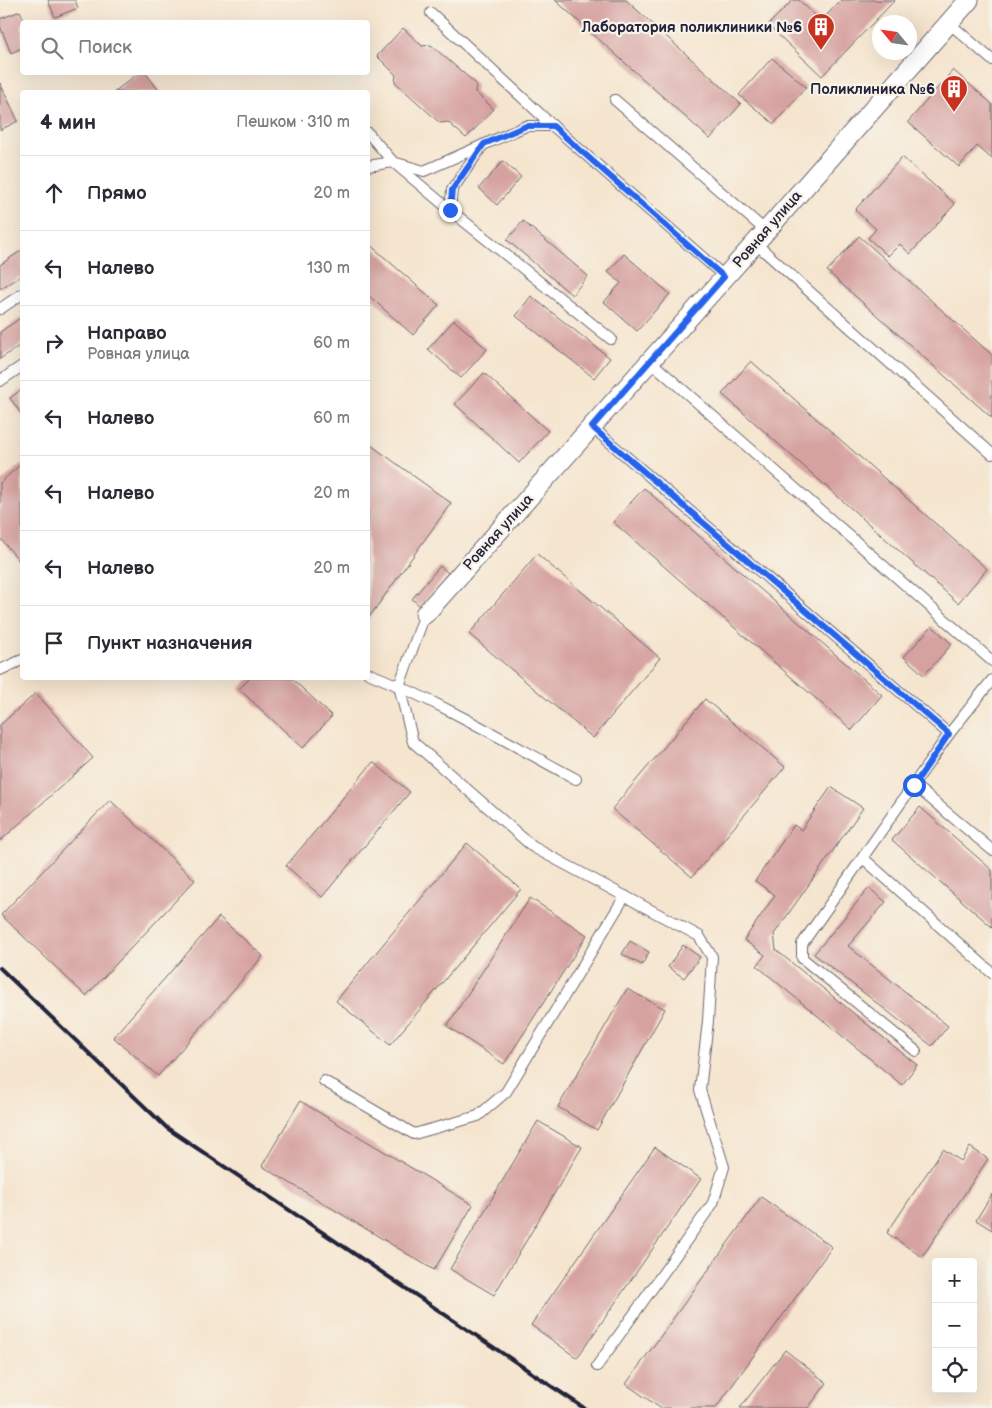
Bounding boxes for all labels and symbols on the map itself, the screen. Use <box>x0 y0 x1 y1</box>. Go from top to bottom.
building icon: Лаборатория поликлиники №6 <box>806 12 836 51</box>
north arrow <box>872 15 917 60</box>
place label: Лаборатория поликлиники №6 <box>581 18 802 37</box>
building icon: Поликлиника №6 <box>939 74 969 113</box>
place label: Поликлиника №6 <box>810 80 935 99</box>
street label: Ровная улица <box>729 187 806 272</box>
route end <box>439 199 462 222</box>
street label: Ровная улица <box>459 490 538 575</box>
route start <box>903 774 926 797</box>

